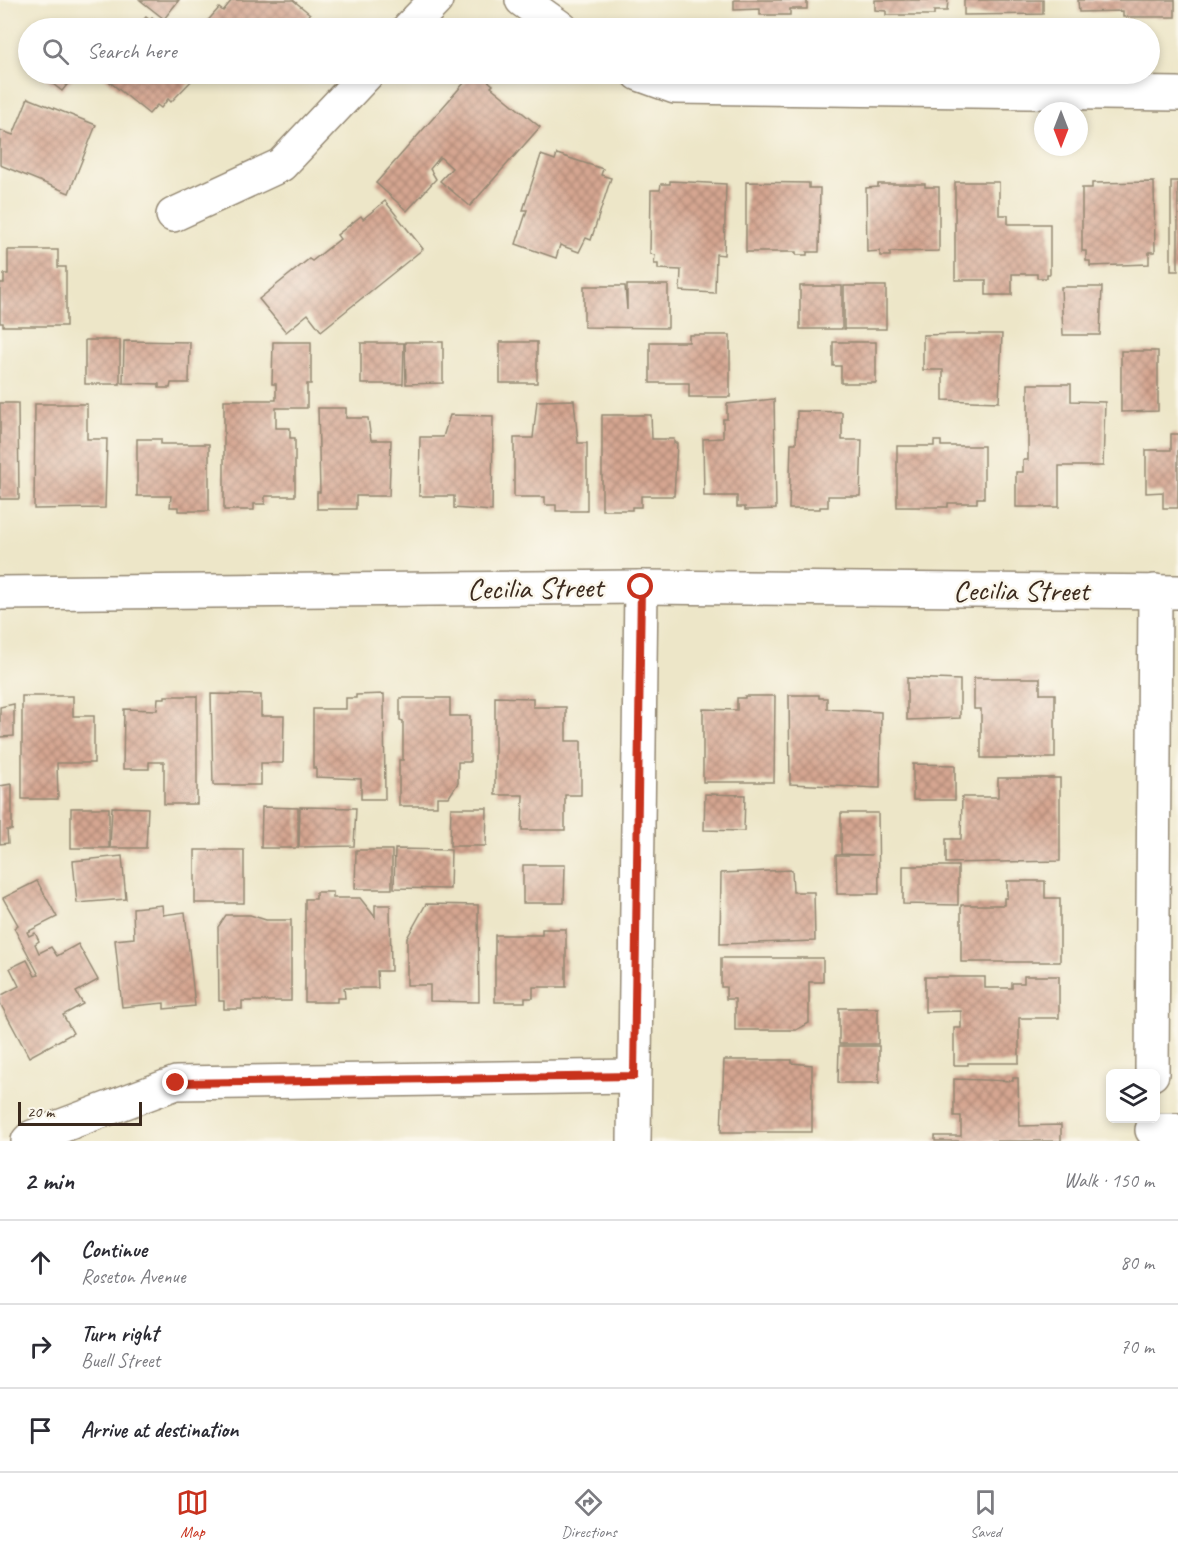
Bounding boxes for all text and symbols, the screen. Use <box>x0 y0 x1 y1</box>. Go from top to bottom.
search box <box>18 18 1160 84</box>
icon: search <box>39 35 72 68</box>
text: Search here <box>87 37 177 65</box>
north arrow <box>1034 102 1088 156</box>
street label: Cecilia Street <box>467 568 606 608</box>
street label: Cecilia Street <box>953 571 1092 609</box>
route start <box>627 573 653 599</box>
route end <box>162 1069 188 1095</box>
map controls <box>1106 1069 1160 1123</box>
button: layers <box>1106 1069 1160 1123</box>
scale bar <box>18 1099 142 1126</box>
text: 20 m <box>27 1102 54 1122</box>
text: 2 min <box>24 1164 74 1197</box>
text: Walk · 150 m <box>1064 1168 1154 1193</box>
text: Continue <box>81 1236 147 1264</box>
icon: ahead <box>24 1246 57 1279</box>
text: 80 m <box>1120 1250 1154 1275</box>
text: Roseton Avenue <box>81 1264 185 1289</box>
text: Turn right <box>81 1320 158 1348</box>
icon: right <box>24 1330 57 1363</box>
text: 70 m <box>1120 1334 1154 1359</box>
text: Buell Street <box>81 1348 160 1373</box>
icon: arrive <box>24 1414 57 1447</box>
text: Arrive at destination <box>81 1416 238 1444</box>
tab: Map <box>176 1486 209 1542</box>
tab: Directions <box>561 1486 617 1542</box>
tab: Saved <box>969 1486 1002 1542</box>

